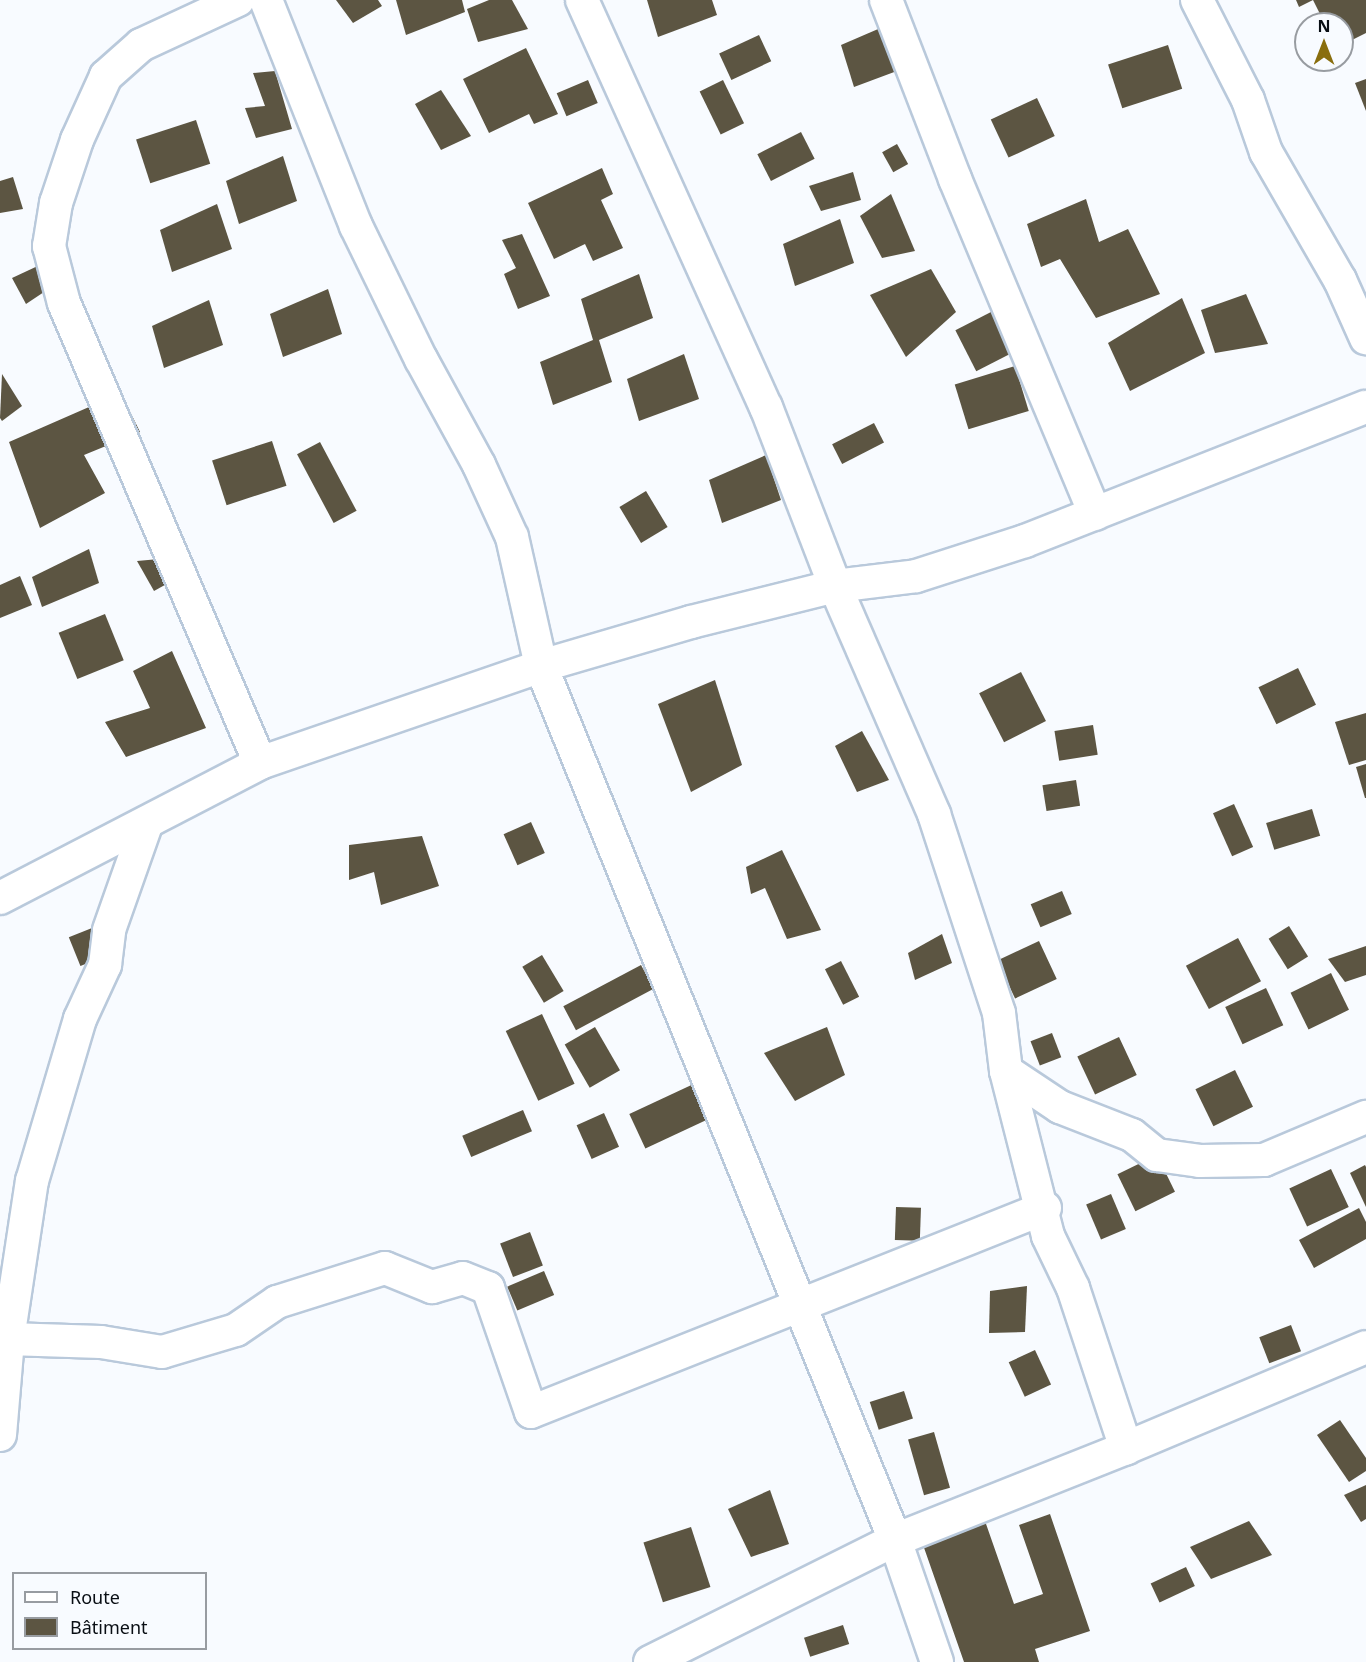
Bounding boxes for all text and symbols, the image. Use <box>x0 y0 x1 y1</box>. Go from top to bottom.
north arrow <box>1294 12 1354 72</box>
text: N <box>1317 15 1331 37</box>
legend <box>12 1572 207 1650</box>
text: Route <box>70 1585 120 1609</box>
text: Bâtiment <box>70 1615 148 1639</box>

